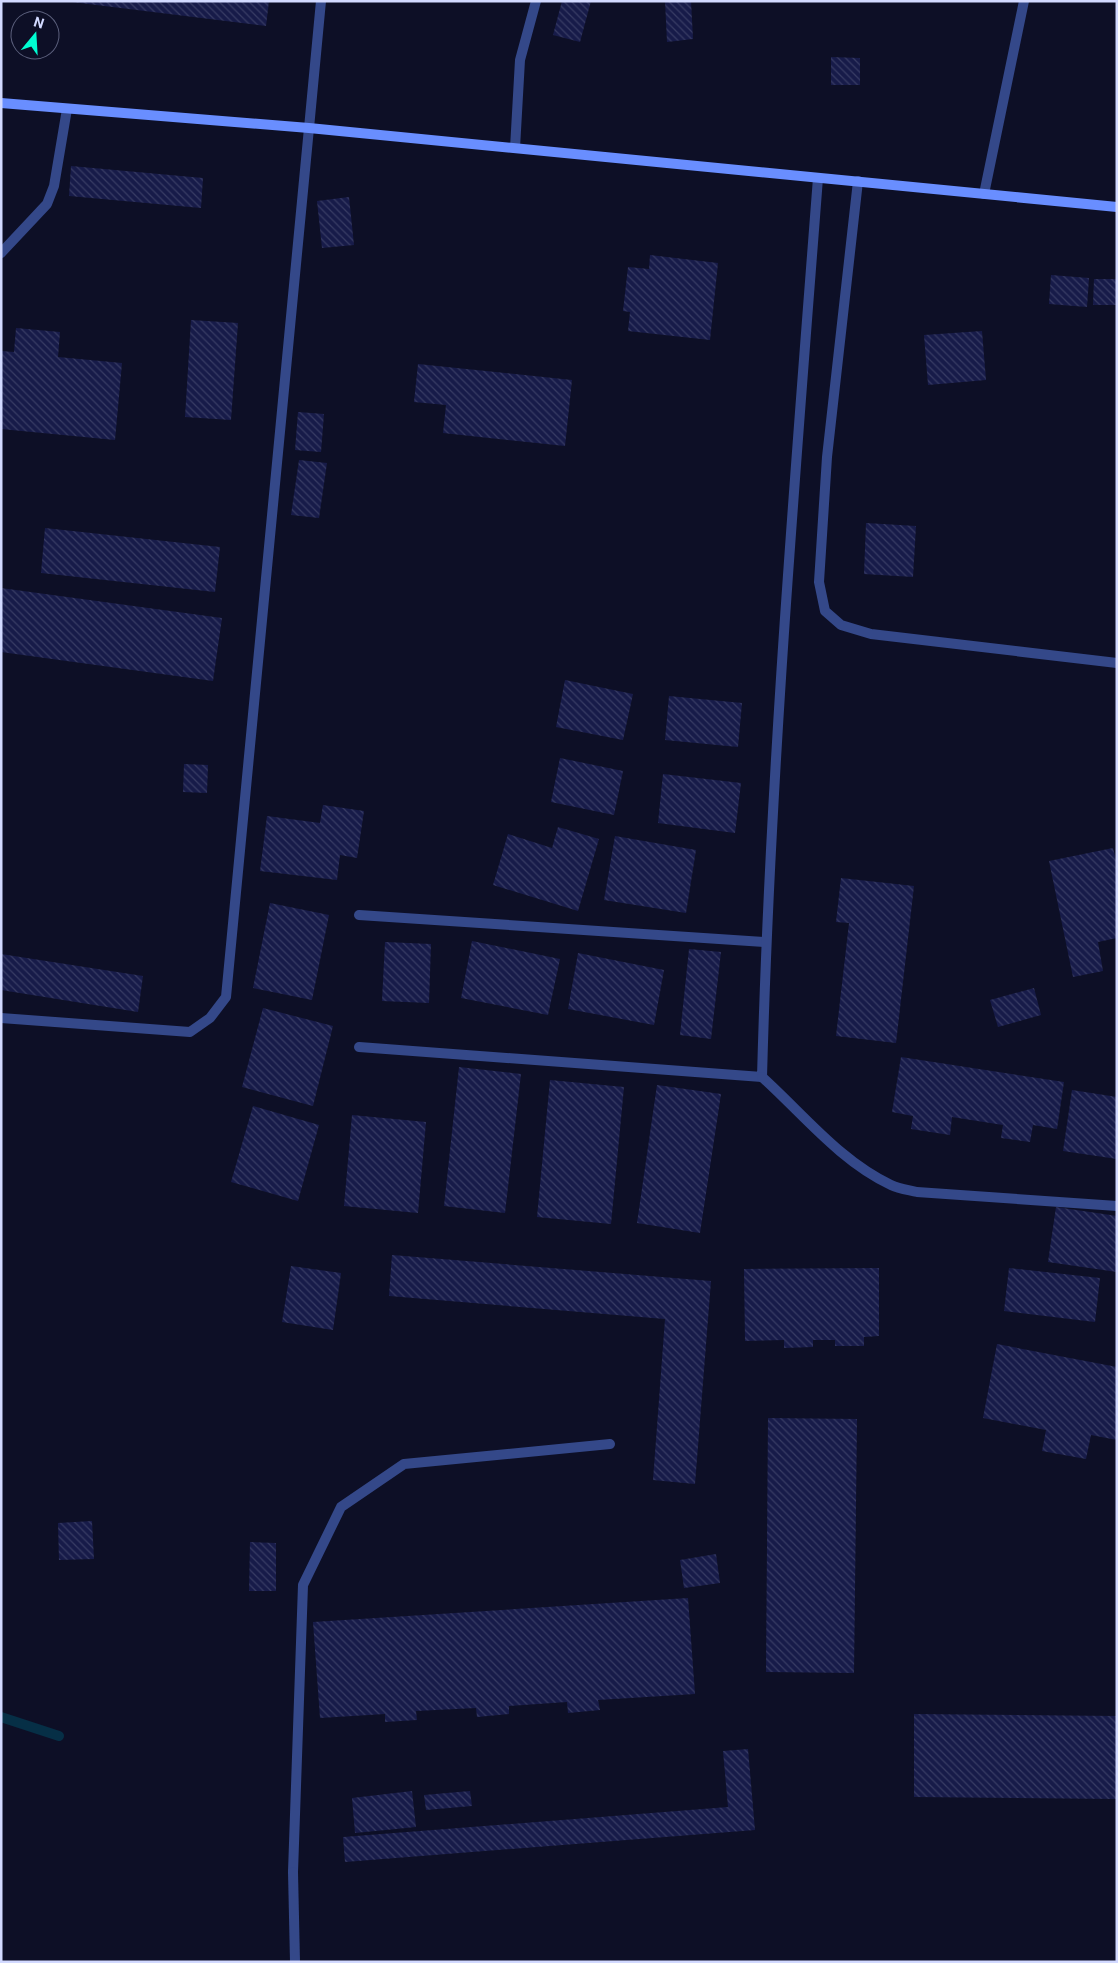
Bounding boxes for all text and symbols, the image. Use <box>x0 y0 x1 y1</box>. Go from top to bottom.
north arrow <box>10 10 60 60</box>
text: N <box>32 13 46 32</box>

